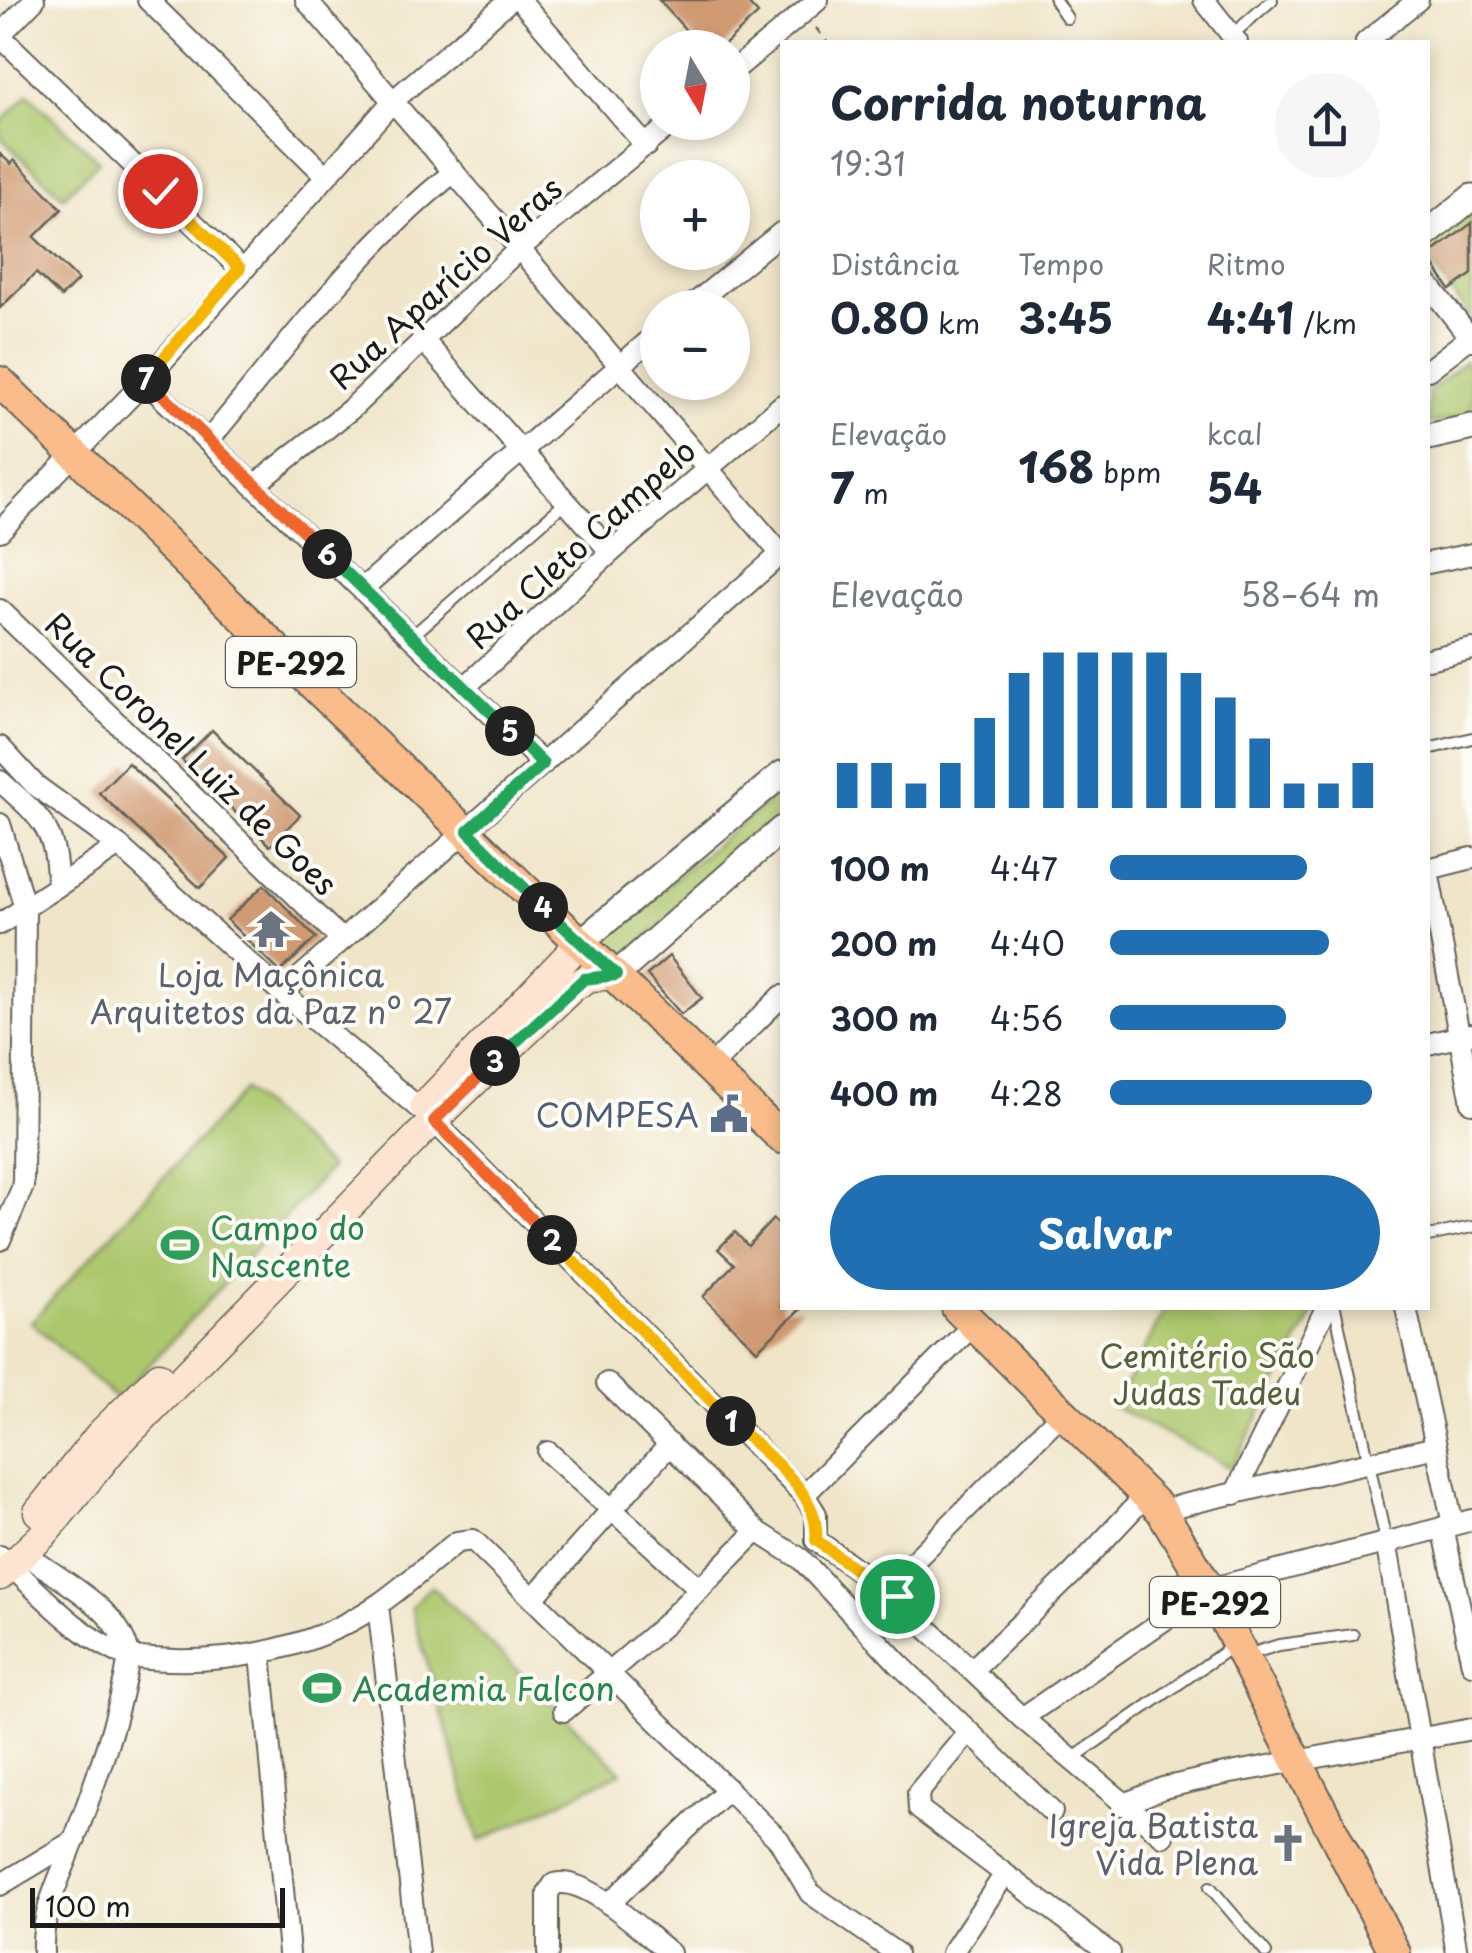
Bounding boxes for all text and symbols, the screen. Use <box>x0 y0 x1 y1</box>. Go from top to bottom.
north arrow <box>640 30 750 140</box>
map controls <box>640 30 750 400</box>
text: Corrida noturna <box>830 67 1206 135</box>
button: share <box>1275 73 1380 178</box>
text: 19:31 <box>830 139 906 187</box>
pin <box>118 149 203 234</box>
button: + <box>640 160 750 270</box>
icon: check <box>133 164 188 219</box>
street label: Rua Aparício Veras <box>318 164 572 400</box>
text: Distância <box>830 242 959 285</box>
text: Tempo <box>1018 242 1104 285</box>
text: Ritmo <box>1207 242 1286 285</box>
text: 0.80 <box>830 285 929 348</box>
text: 3:45 <box>1018 285 1113 348</box>
text: 4:41 <box>1207 285 1294 348</box>
button: − <box>640 290 750 400</box>
text: km <box>929 301 980 344</box>
text: /km <box>1294 301 1357 344</box>
pin: 7 <box>121 354 171 404</box>
text: 7 <box>138 357 154 400</box>
text: Elevação <box>830 412 947 455</box>
text: kcal <box>1207 412 1263 455</box>
street label: Rua Cleto Campelo <box>454 427 706 659</box>
text: 168 <box>1018 434 1094 497</box>
text: bpm <box>1094 450 1161 493</box>
text: 7 <box>830 455 854 518</box>
text: 54 <box>1207 455 1262 518</box>
text: m <box>854 471 889 514</box>
pin: 6 <box>302 529 352 579</box>
text: 6 <box>317 532 337 575</box>
text: Elevação <box>830 570 964 618</box>
text: 58–64 m <box>1240 570 1380 618</box>
street label: Rua Coronel Luiz de Goes <box>35 600 349 906</box>
road number: PE-292 <box>226 637 356 687</box>
pin: 5 <box>485 706 535 756</box>
text: 5 <box>501 709 519 752</box>
text: 100 m <box>830 844 930 892</box>
text: 4:47 <box>990 844 1058 892</box>
pin: 4 <box>518 882 568 932</box>
text: 4 <box>533 885 553 928</box>
temple icon: Loja Maçônica Arquitetos da Paz nº 27 <box>250 908 292 950</box>
text: 200 m <box>830 919 937 967</box>
text: 4:40 <box>990 919 1065 967</box>
place label: Loja Maçônica Arquitetos da Paz nº 27 <box>90 950 452 1035</box>
text: 300 m <box>830 994 938 1042</box>
text: 4:56 <box>990 994 1063 1042</box>
pin: 3 <box>470 1036 520 1086</box>
text: 3 <box>486 1039 504 1082</box>
text: 400 m <box>830 1069 938 1117</box>
text: 4:28 <box>990 1069 1063 1117</box>
place label: COMPESA <box>536 1090 699 1138</box>
public building icon: COMPESA <box>708 1093 750 1135</box>
button: Salvar <box>830 1175 1380 1290</box>
place label: Campo do Nascente <box>210 1203 365 1288</box>
pin: 2 <box>527 1215 577 1265</box>
text: 2 <box>542 1218 562 1261</box>
sports icon: Campo do Nascente <box>159 1224 201 1266</box>
park label: Cemitério São Judas Tadeu <box>1099 1331 1315 1416</box>
pin: 1 <box>706 1396 756 1446</box>
text: 1 <box>724 1399 738 1442</box>
pin <box>855 1554 940 1639</box>
icon: arrive <box>870 1569 925 1624</box>
road number: PE-292 <box>1150 1577 1280 1627</box>
place label: Academia Falcon <box>352 1664 615 1712</box>
sports icon: Academia Falcon <box>301 1667 343 1709</box>
place label: Igreja Batista Vida Plena <box>1049 1801 1258 1886</box>
church icon: Igreja Batista Vida Plena <box>1267 1822 1309 1864</box>
scale bar <box>30 1883 285 1928</box>
text: 100 m <box>45 1884 131 1927</box>

